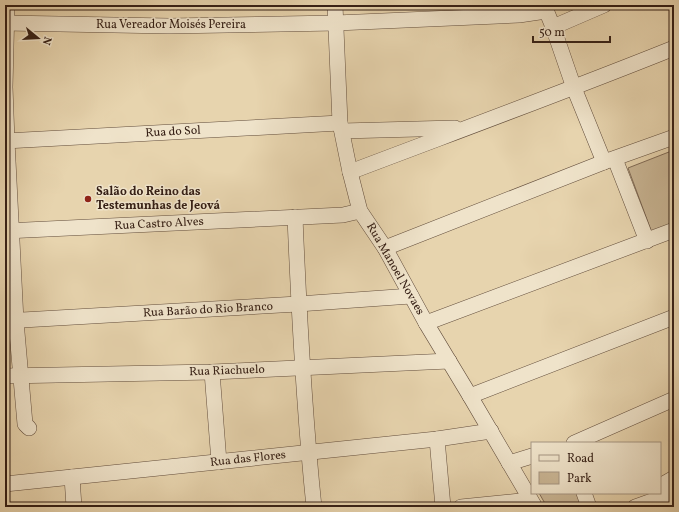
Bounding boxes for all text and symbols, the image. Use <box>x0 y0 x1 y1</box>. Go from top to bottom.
street label: Rua Vereador Moisés Pereira <box>96 17 246 33</box>
north arrow <box>18 18 58 58</box>
scale bar <box>533 18 610 44</box>
text: 50 m <box>539 25 565 41</box>
text: N <box>38 35 54 47</box>
street label: Rua do Sol <box>145 123 201 141</box>
place label: Salão do Reino das Testemunhas de Jeová <box>96 184 220 214</box>
marker: Salão do Reino das Testemunhas de Jeová <box>83 194 93 204</box>
street label: Rua Castro Alves <box>114 214 204 234</box>
street label: Rua Manoel Novaes <box>362 220 428 318</box>
street label: Rua Barão do Rio Branco <box>143 299 273 321</box>
street label: Rua Riachuelo <box>189 362 265 380</box>
legend <box>531 442 661 494</box>
street label: Rua das Flores <box>209 447 287 471</box>
text: Road <box>567 451 594 467</box>
text: Park <box>567 471 592 487</box>

